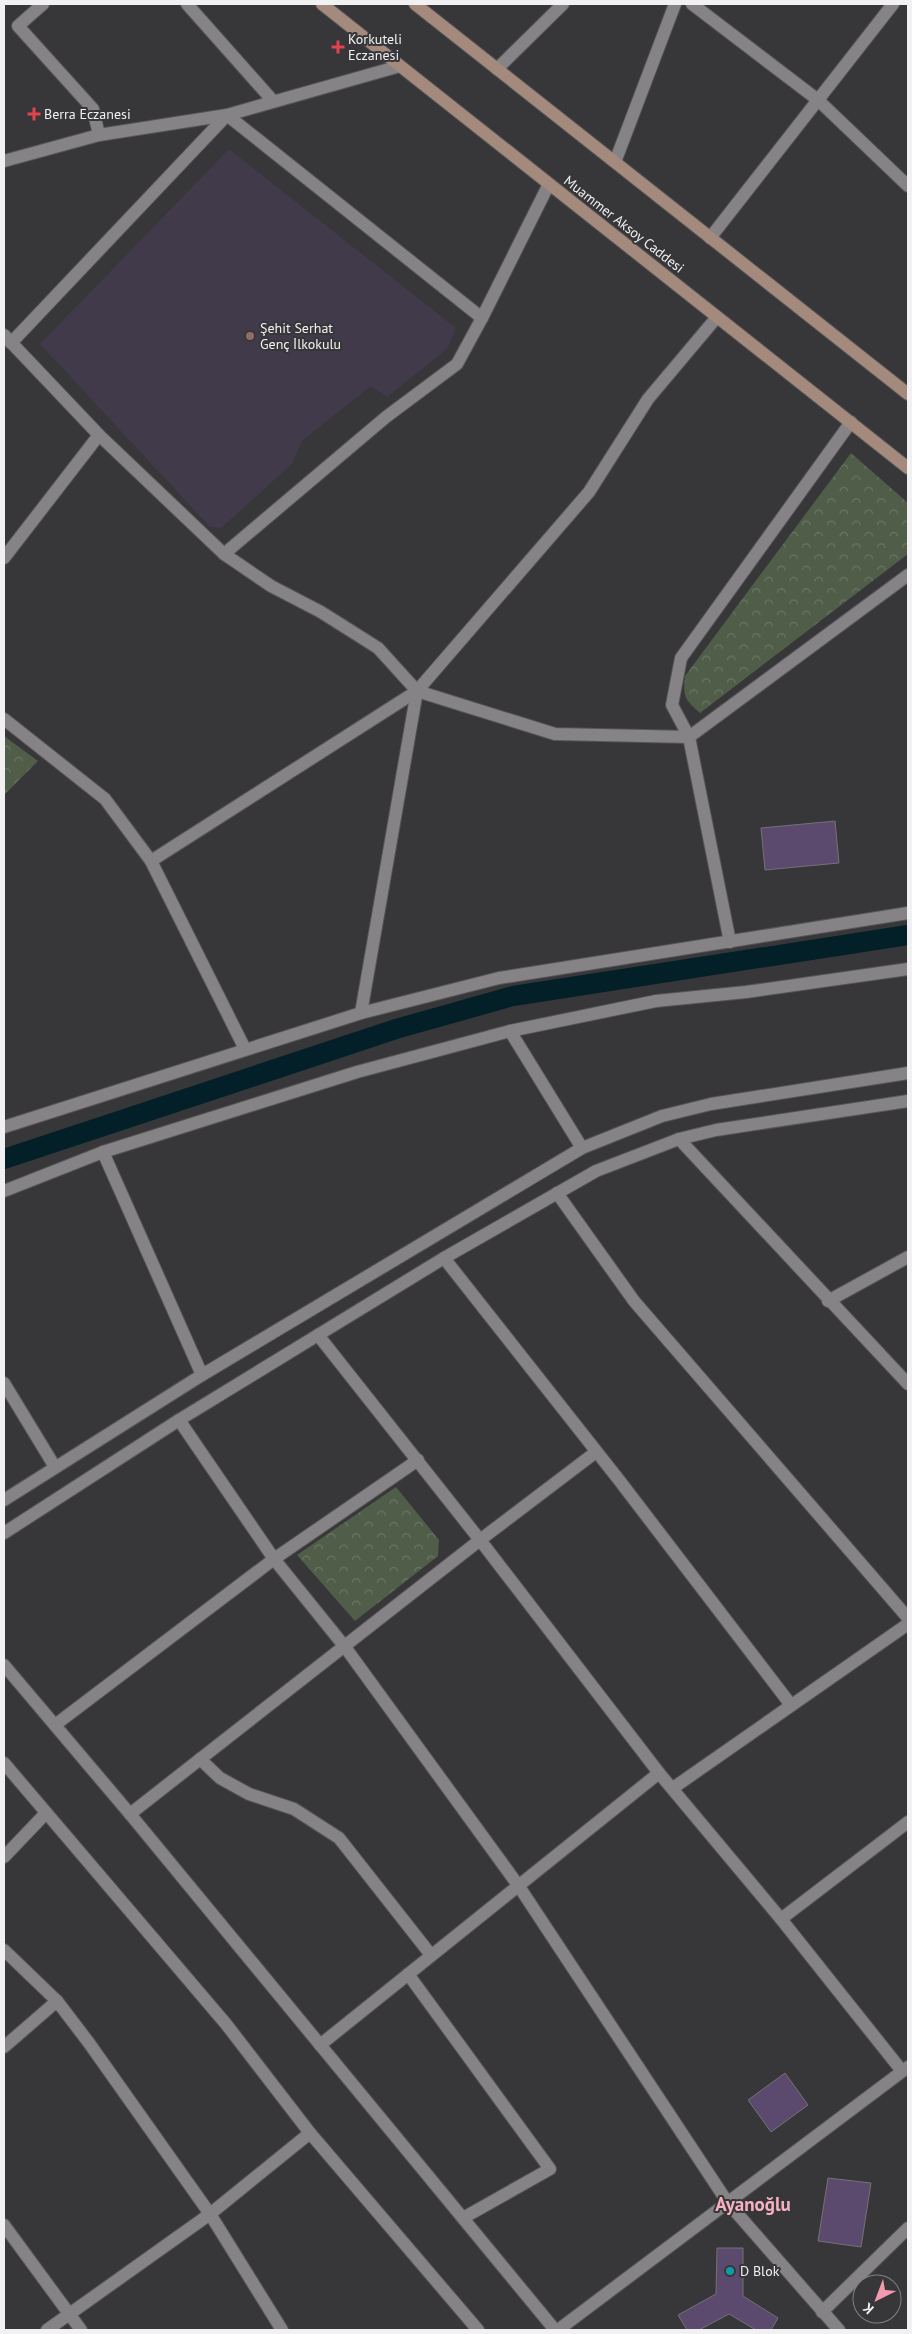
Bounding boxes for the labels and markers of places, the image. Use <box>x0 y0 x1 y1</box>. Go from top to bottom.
place label: Korkuteli Eczanesi <box>348 30 402 64</box>
marker: Korkuteli Eczanesi <box>332 41 344 53</box>
place label: Berra Eczanesi <box>44 105 131 123</box>
marker: Berra Eczanesi <box>28 108 40 120</box>
place label: Şehit Serhat Genç İlkokulu <box>260 319 341 353</box>
marker: Şehit Serhat Genç İlkokulu <box>244 330 256 342</box>
place label: D Blok <box>740 2262 780 2280</box>
marker: D Blok <box>724 2265 736 2277</box>

